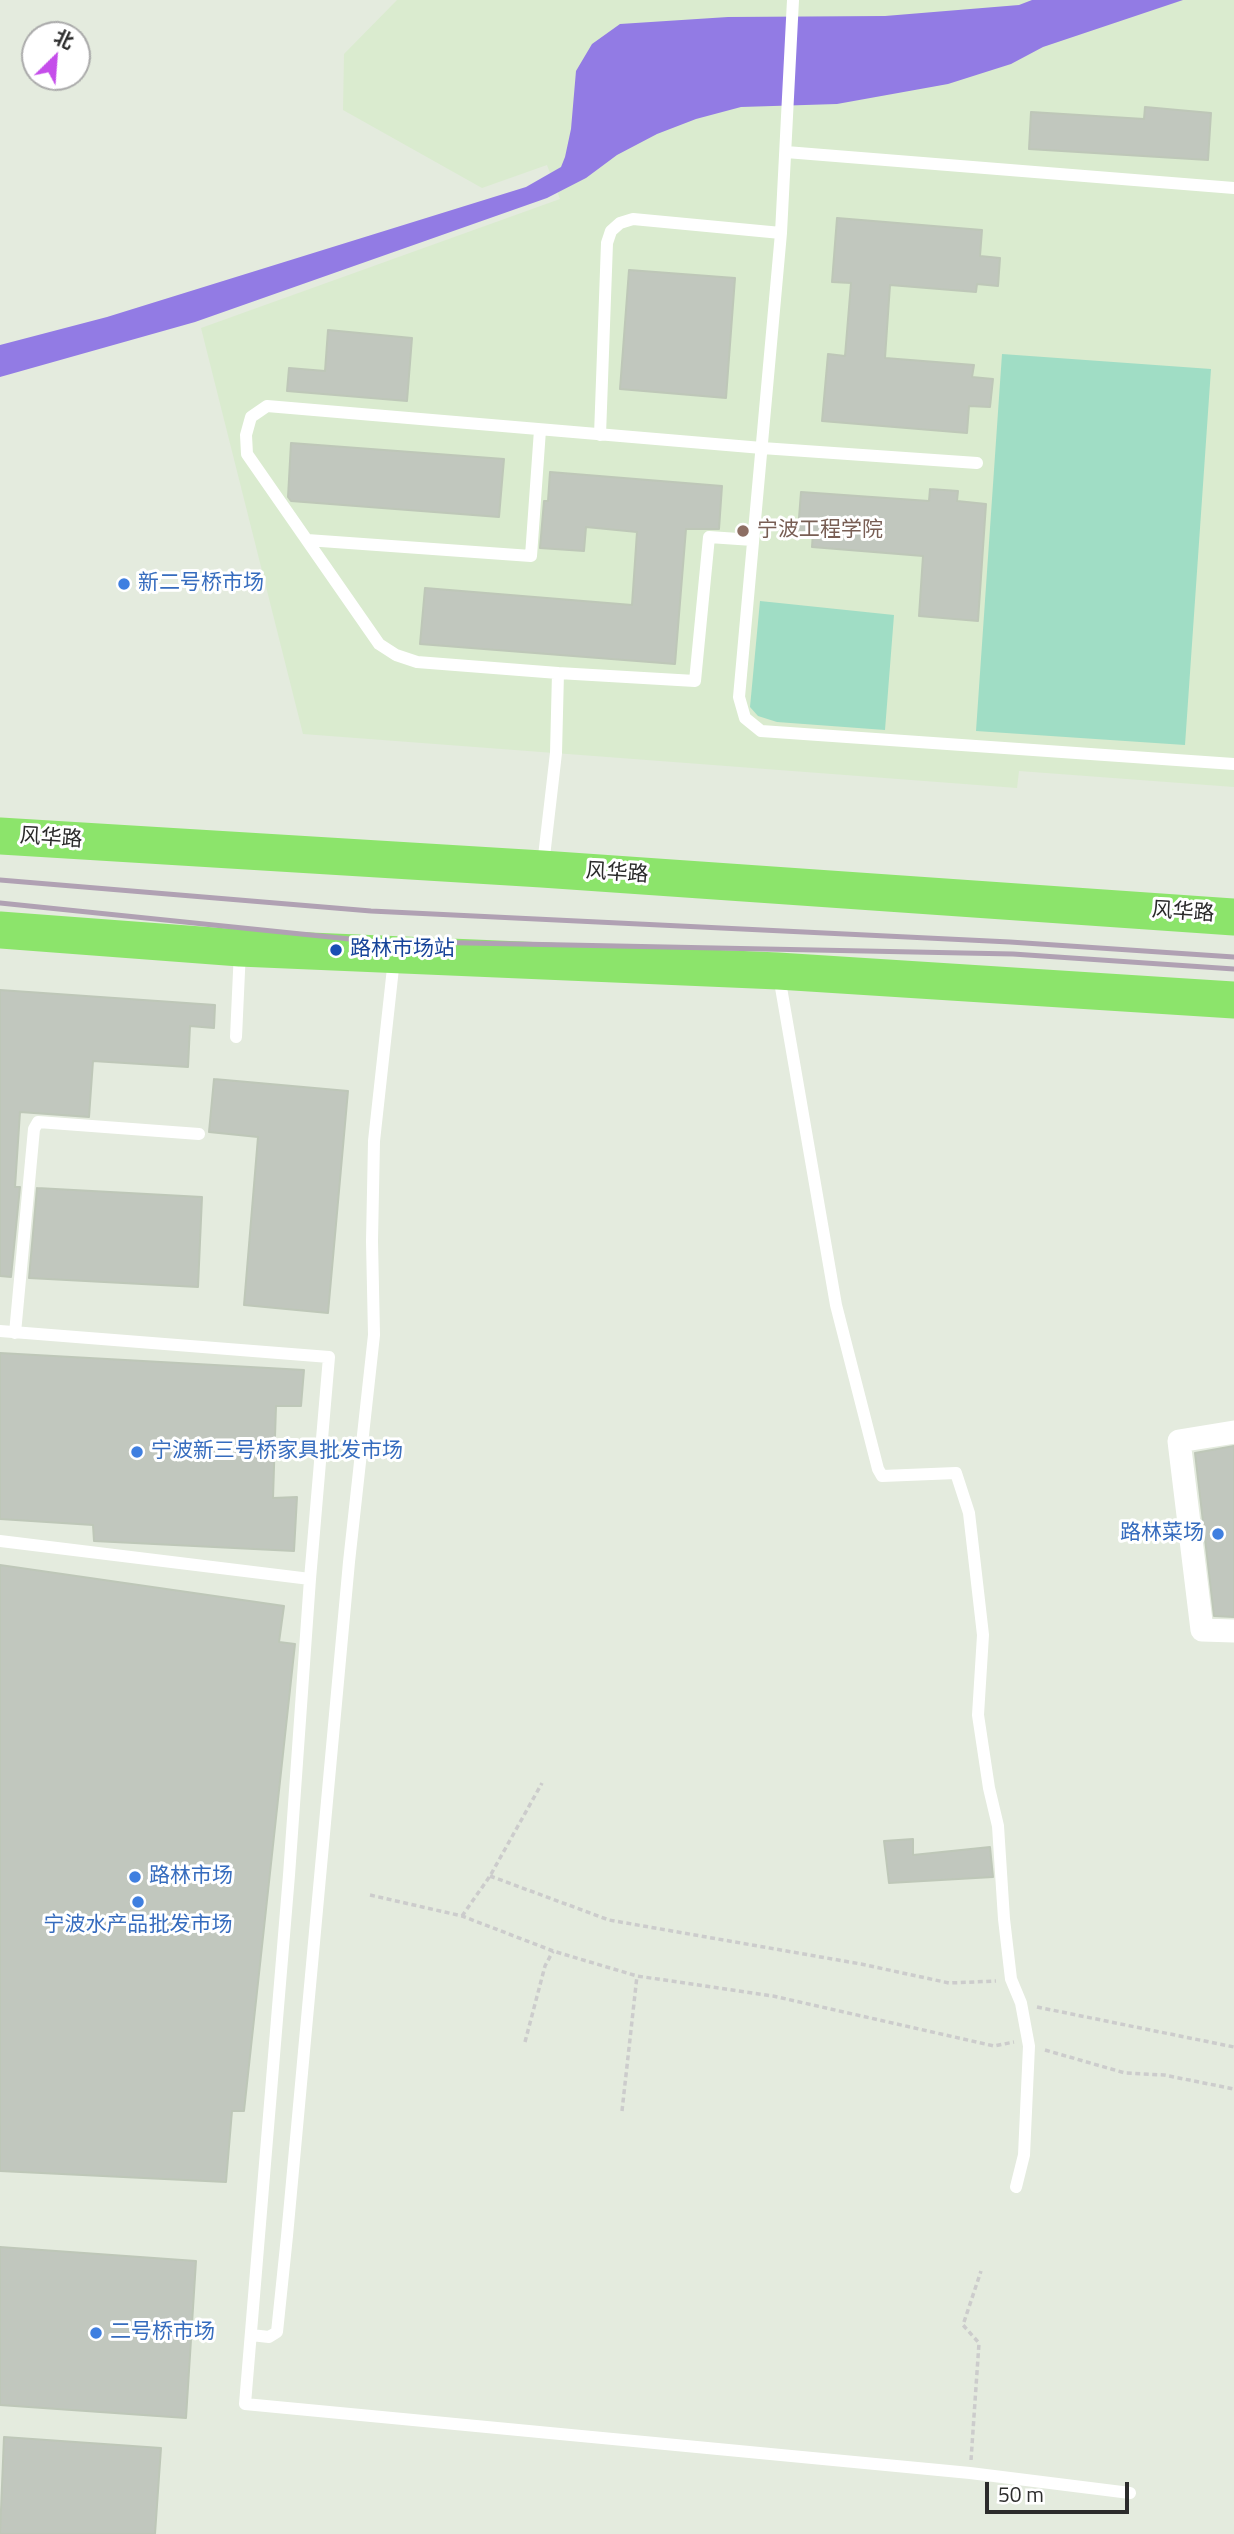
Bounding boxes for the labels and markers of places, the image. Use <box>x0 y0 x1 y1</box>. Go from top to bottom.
place label: 宁波工程学院 <box>757 518 883 544</box>
marker: 宁波工程学院 <box>735 523 751 539</box>
place label: 新二号桥市场 <box>138 571 264 597</box>
marker: 新二号桥市场 <box>116 576 132 592</box>
place label: 路林市场站 <box>350 937 455 963</box>
marker: 路林市场站 <box>328 942 344 958</box>
place label: 宁波新三号桥家具批发市场 <box>151 1439 403 1465</box>
marker: 宁波新三号桥家具批发市场 <box>129 1444 145 1460</box>
place label: 路林菜场 <box>1120 1521 1204 1547</box>
marker: 路林菜场 <box>1210 1526 1226 1542</box>
place label: 路林市场 <box>149 1864 233 1890</box>
marker: 路林市场 <box>127 1869 143 1885</box>
marker: 宁波水产品批发市场 <box>130 1894 146 1910</box>
place label: 宁波水产品批发市场 <box>44 1913 232 1939</box>
place label: 二号桥市场 <box>110 2320 215 2346</box>
marker: 二号桥市场 <box>88 2325 104 2341</box>

